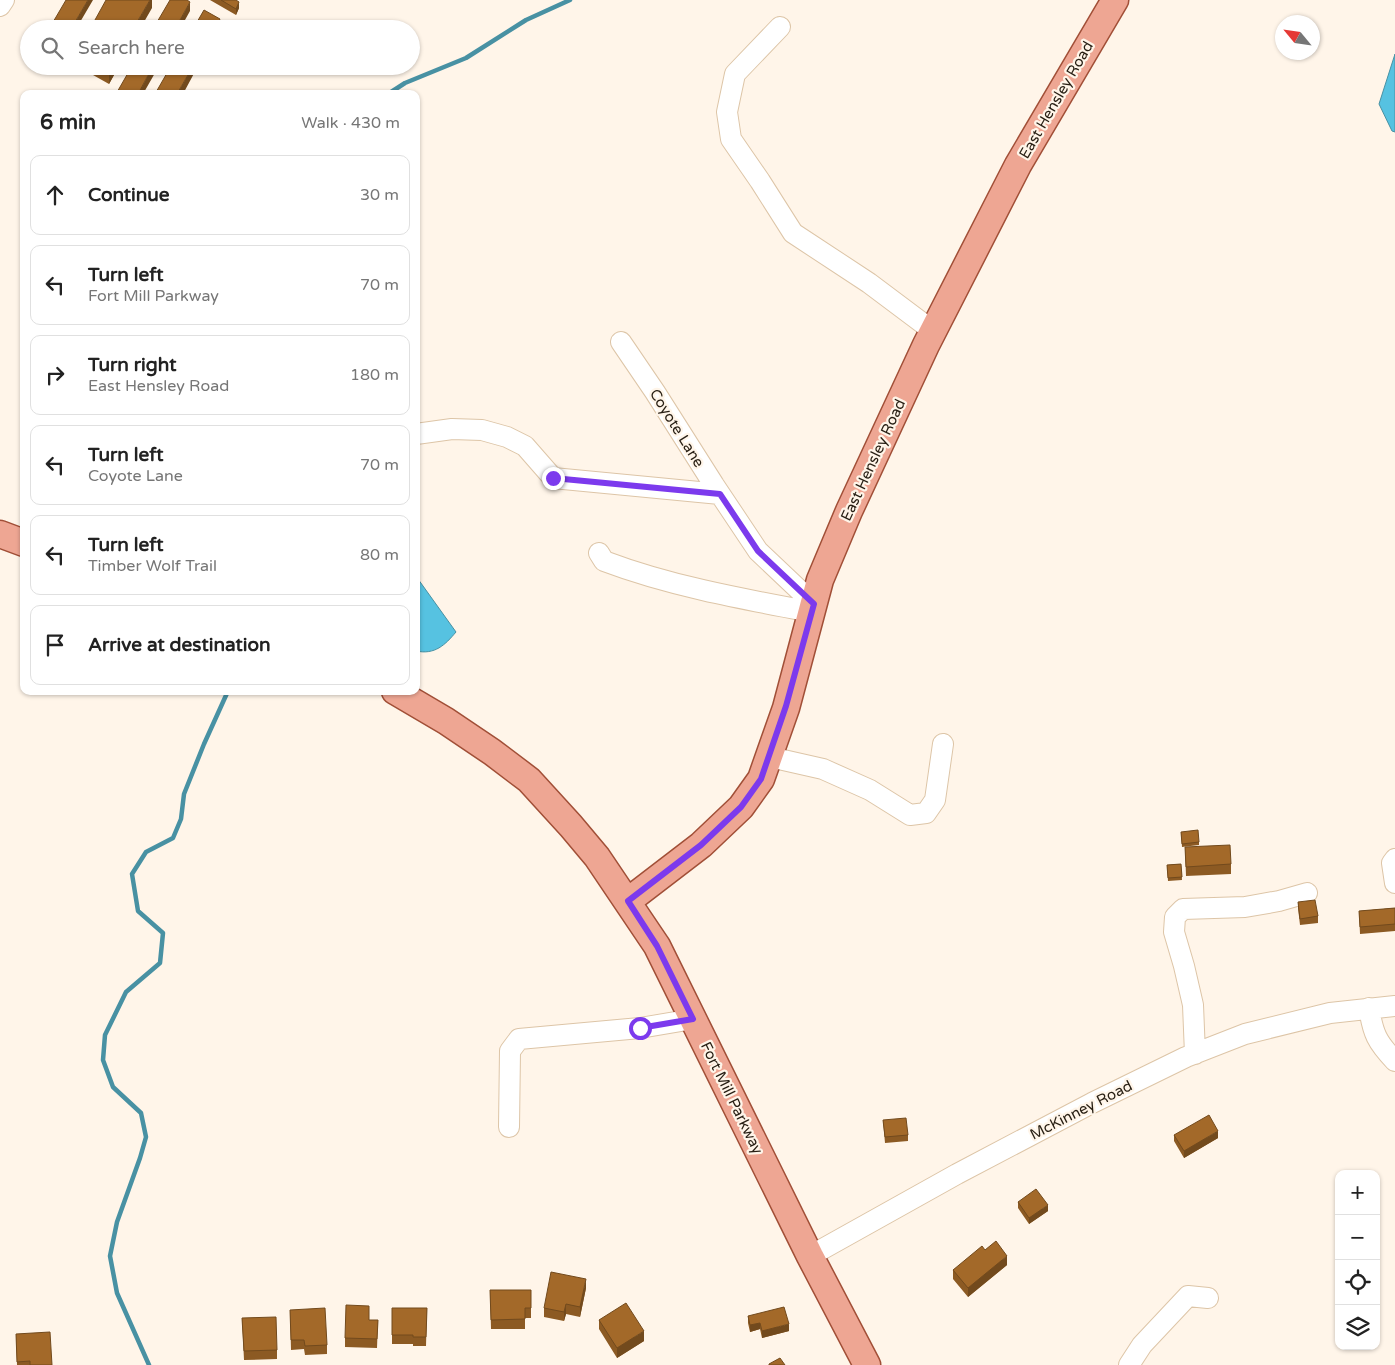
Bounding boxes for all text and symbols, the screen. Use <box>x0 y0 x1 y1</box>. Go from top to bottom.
north arrow <box>1275 15 1320 60</box>
search box <box>20 20 420 75</box>
icon: search <box>38 34 66 62</box>
text: Search here <box>78 37 185 59</box>
street label: East Hensley Road <box>1015 38 1097 162</box>
text: 6 min <box>40 110 96 135</box>
text: Walk · 430 m <box>301 113 400 133</box>
icon: ahead <box>41 181 69 209</box>
text: Continue <box>88 184 170 206</box>
text: 30 m <box>360 185 399 205</box>
text: Turn left <box>88 264 164 286</box>
icon: left <box>41 271 69 299</box>
text: 70 m <box>360 275 399 295</box>
text: Fort Mill Parkway <box>88 286 219 306</box>
text: Turn right <box>88 354 176 376</box>
icon: right <box>41 361 69 389</box>
text: 180 m <box>350 365 399 385</box>
text: East Hensley Road <box>88 376 229 396</box>
street label: Coyote Lane <box>646 386 708 470</box>
street label: East Hensley Road <box>837 396 909 524</box>
text: Turn left <box>88 444 164 466</box>
icon: left <box>41 451 69 479</box>
text: 70 m <box>360 455 399 475</box>
text: Coyote Lane <box>88 466 183 486</box>
route end <box>542 467 565 490</box>
text: Turn left <box>88 534 164 556</box>
icon: left <box>41 541 69 569</box>
text: 80 m <box>360 545 399 565</box>
text: Timber Wolf Trail <box>88 556 217 576</box>
icon: arrive <box>41 631 69 659</box>
text: Arrive at destination <box>88 634 271 656</box>
route start <box>629 1017 652 1040</box>
street label: Fort Mill Parkway <box>697 1039 767 1157</box>
street label: McKinney Road <box>1027 1076 1135 1144</box>
map controls <box>1335 1170 1380 1350</box>
button: + <box>1335 1170 1380 1215</box>
button: − <box>1335 1215 1380 1260</box>
button: locate <box>1335 1260 1380 1305</box>
button: layers <box>1335 1305 1380 1350</box>

